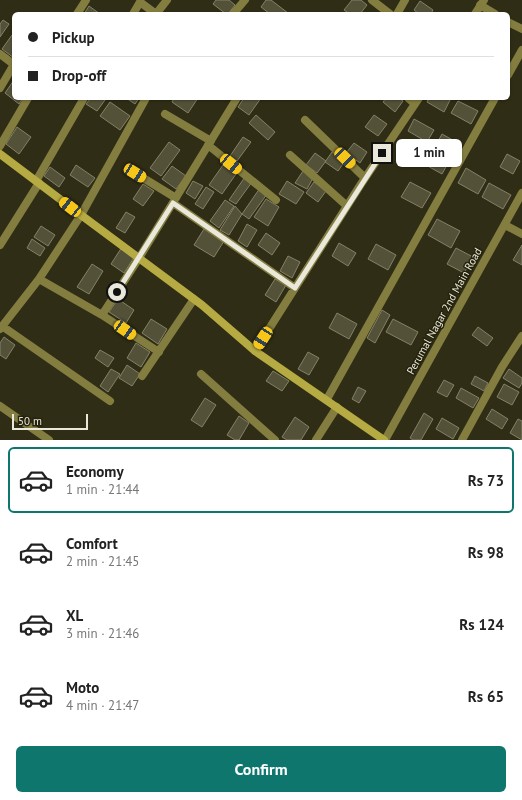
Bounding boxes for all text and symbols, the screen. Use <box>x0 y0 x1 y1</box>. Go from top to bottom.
text: Pickup <box>52 28 95 47</box>
text: Drop-off <box>52 66 106 85</box>
callout: 1 min <box>396 139 462 167</box>
route end <box>373 144 391 162</box>
text: 1 min <box>413 144 445 161</box>
car <box>332 145 358 171</box>
car <box>218 152 244 176</box>
car <box>122 162 148 184</box>
car <box>57 195 83 219</box>
street label: Perumal Nagar 2nd Main Road <box>403 245 485 377</box>
route start <box>108 283 126 301</box>
car <box>112 318 138 342</box>
car <box>251 325 275 351</box>
scale bar <box>12 412 88 431</box>
text: 50 m <box>18 414 42 428</box>
icon: car <box>18 462 54 498</box>
text: Economy <box>66 462 124 481</box>
text: Rs 73 <box>468 471 504 490</box>
text: 1 min · 21:44 <box>66 481 139 498</box>
icon: car <box>18 534 54 570</box>
text: Comfort <box>66 534 118 553</box>
text: Rs 98 <box>468 543 504 562</box>
text: 2 min · 21:45 <box>66 553 139 570</box>
icon: car <box>18 606 54 642</box>
text: XL <box>66 606 83 625</box>
text: Rs 124 <box>459 615 504 634</box>
text: 3 min · 21:46 <box>66 625 139 642</box>
icon: car <box>18 678 54 714</box>
text: Moto <box>66 678 99 697</box>
text: Rs 65 <box>468 687 504 706</box>
text: 4 min · 21:47 <box>66 697 139 714</box>
button: Confirm <box>16 746 506 792</box>

